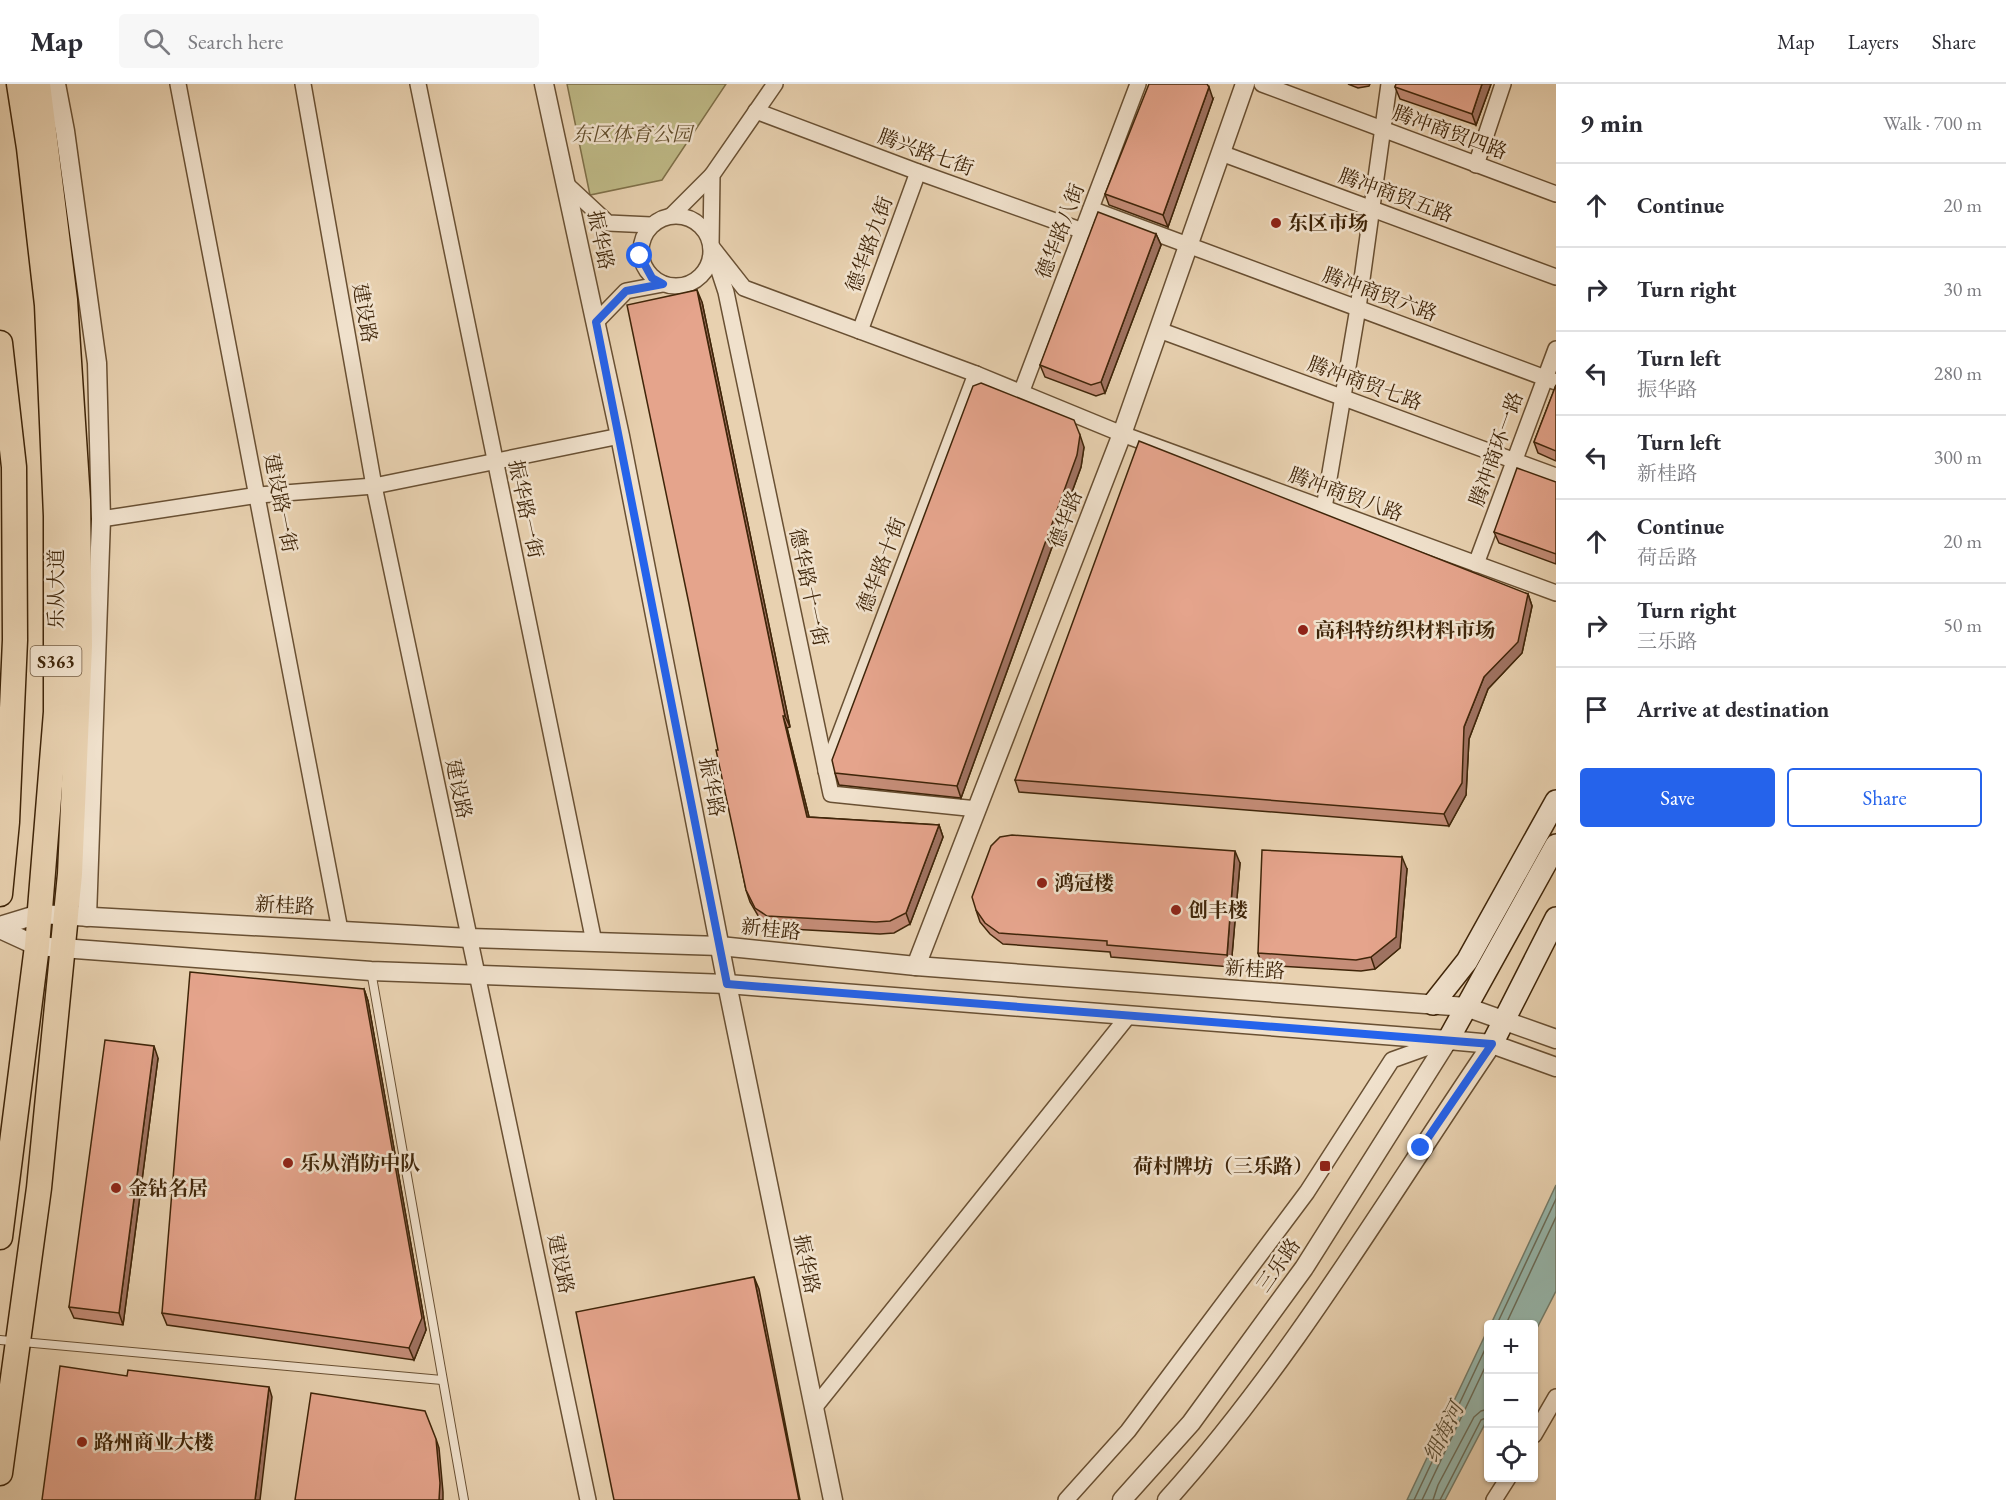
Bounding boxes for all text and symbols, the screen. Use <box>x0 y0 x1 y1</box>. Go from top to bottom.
search box <box>119 14 539 68</box>
text: Map <box>30 23 83 59</box>
icon: search <box>140 25 173 58</box>
text: Search here <box>188 27 283 56</box>
text: Map <box>1777 28 1815 55</box>
text: Layers <box>1848 28 1899 55</box>
text: Share <box>1932 28 1976 55</box>
street label: 腾冲商贸四路 <box>1389 99 1511 165</box>
text: 9 min <box>1580 106 1643 140</box>
text: Walk · 700 m <box>1883 110 1982 136</box>
park label: 东区体育公园 <box>572 121 695 147</box>
street label: 腾兴路七街 <box>875 123 977 181</box>
street label: 腾冲商贸五路 <box>1335 162 1457 228</box>
street label: 德华路八街 <box>1030 180 1090 282</box>
icon: ahead <box>1580 189 1613 222</box>
text: Continue <box>1637 191 1724 220</box>
text: 20 m <box>1943 192 1982 218</box>
street label: 德华路九街 <box>840 193 898 295</box>
street label: 振华路 <box>582 208 620 272</box>
place label: 东区市场 <box>1288 210 1368 236</box>
marker: 东区市场 <box>1269 216 1283 230</box>
route start <box>626 242 652 268</box>
street label: 腾冲商贸六路 <box>1319 261 1441 327</box>
icon: right <box>1580 273 1613 306</box>
text: Turn right <box>1637 275 1736 304</box>
text: 30 m <box>1943 276 1982 302</box>
street label: 建设路 <box>347 281 383 345</box>
text: Turn left <box>1637 344 1721 373</box>
street label: 腾冲商贸七路 <box>1304 350 1426 416</box>
icon: left <box>1580 357 1613 390</box>
text: 280 m <box>1934 360 1982 386</box>
text: 振华路 <box>1637 376 1697 402</box>
street label: 腾冲商环一路 <box>1463 388 1529 510</box>
text: Turn left <box>1637 428 1721 457</box>
icon: left <box>1580 441 1613 474</box>
text: 300 m <box>1934 444 1982 470</box>
street label: 建设路一街 <box>259 451 303 555</box>
street label: 振华路一街 <box>503 457 549 561</box>
text: 新桂路 <box>1637 460 1697 486</box>
street label: 腾冲商贸八路 <box>1285 461 1407 527</box>
street label: 德华路 <box>1042 486 1088 552</box>
text: Continue <box>1637 512 1724 541</box>
street label: 德华路十街 <box>851 514 911 616</box>
icon: ahead <box>1580 525 1613 558</box>
street label: 德华路十一街 <box>784 526 834 648</box>
text: 20 m <box>1943 528 1982 554</box>
text: 荷岳路 <box>1637 544 1697 570</box>
street label: 乐从大道 <box>43 549 69 629</box>
text: Turn right <box>1637 596 1736 625</box>
icon: right <box>1580 609 1613 642</box>
text: 50 m <box>1943 612 1982 638</box>
place label: 高科特纺织材料市场 <box>1315 617 1495 643</box>
marker: 高科特纺织材料市场 <box>1296 623 1310 637</box>
text: 三乐路 <box>1637 628 1697 654</box>
road number: S363 <box>31 646 82 676</box>
icon: arrive <box>1580 693 1613 726</box>
text: Arrive at destination <box>1637 695 1829 724</box>
street label: 振华路 <box>694 755 730 819</box>
street label: 建设路 <box>440 757 478 821</box>
button: Save <box>1580 768 1775 827</box>
button: Share <box>1787 768 1982 827</box>
place label: 鸿冠楼 <box>1054 870 1114 896</box>
marker: 鸿冠楼 <box>1035 876 1049 890</box>
street label: 新桂路 <box>254 890 316 920</box>
place label: 创丰楼 <box>1188 897 1248 923</box>
marker: 创丰楼 <box>1169 903 1183 917</box>
street label: 新桂路 <box>740 913 802 945</box>
street label: 新桂路 <box>1224 954 1286 984</box>
route end <box>1407 1134 1433 1160</box>
place label: 乐从消防中队 <box>300 1150 420 1176</box>
place label: 荷村牌坊（三乐路） <box>1133 1153 1313 1179</box>
marker: 乐从消防中队 <box>281 1156 295 1170</box>
marker: 荷村牌坊（三乐路） <box>1318 1159 1332 1173</box>
place label: 金钻名居 <box>128 1175 208 1201</box>
marker: 金钻名居 <box>109 1181 123 1195</box>
street label: 建设路 <box>542 1232 580 1296</box>
street label: 振华路 <box>788 1232 826 1296</box>
street label: 三乐路 <box>1250 1233 1306 1297</box>
map controls <box>1484 1320 1538 1482</box>
button: + <box>1484 1320 1538 1374</box>
button: − <box>1484 1374 1538 1428</box>
water label: 细海河 <box>1417 1394 1471 1466</box>
button: locate <box>1484 1428 1538 1482</box>
place label: 路州商业大楼 <box>94 1429 214 1455</box>
marker: 路州商业大楼 <box>75 1435 89 1449</box>

